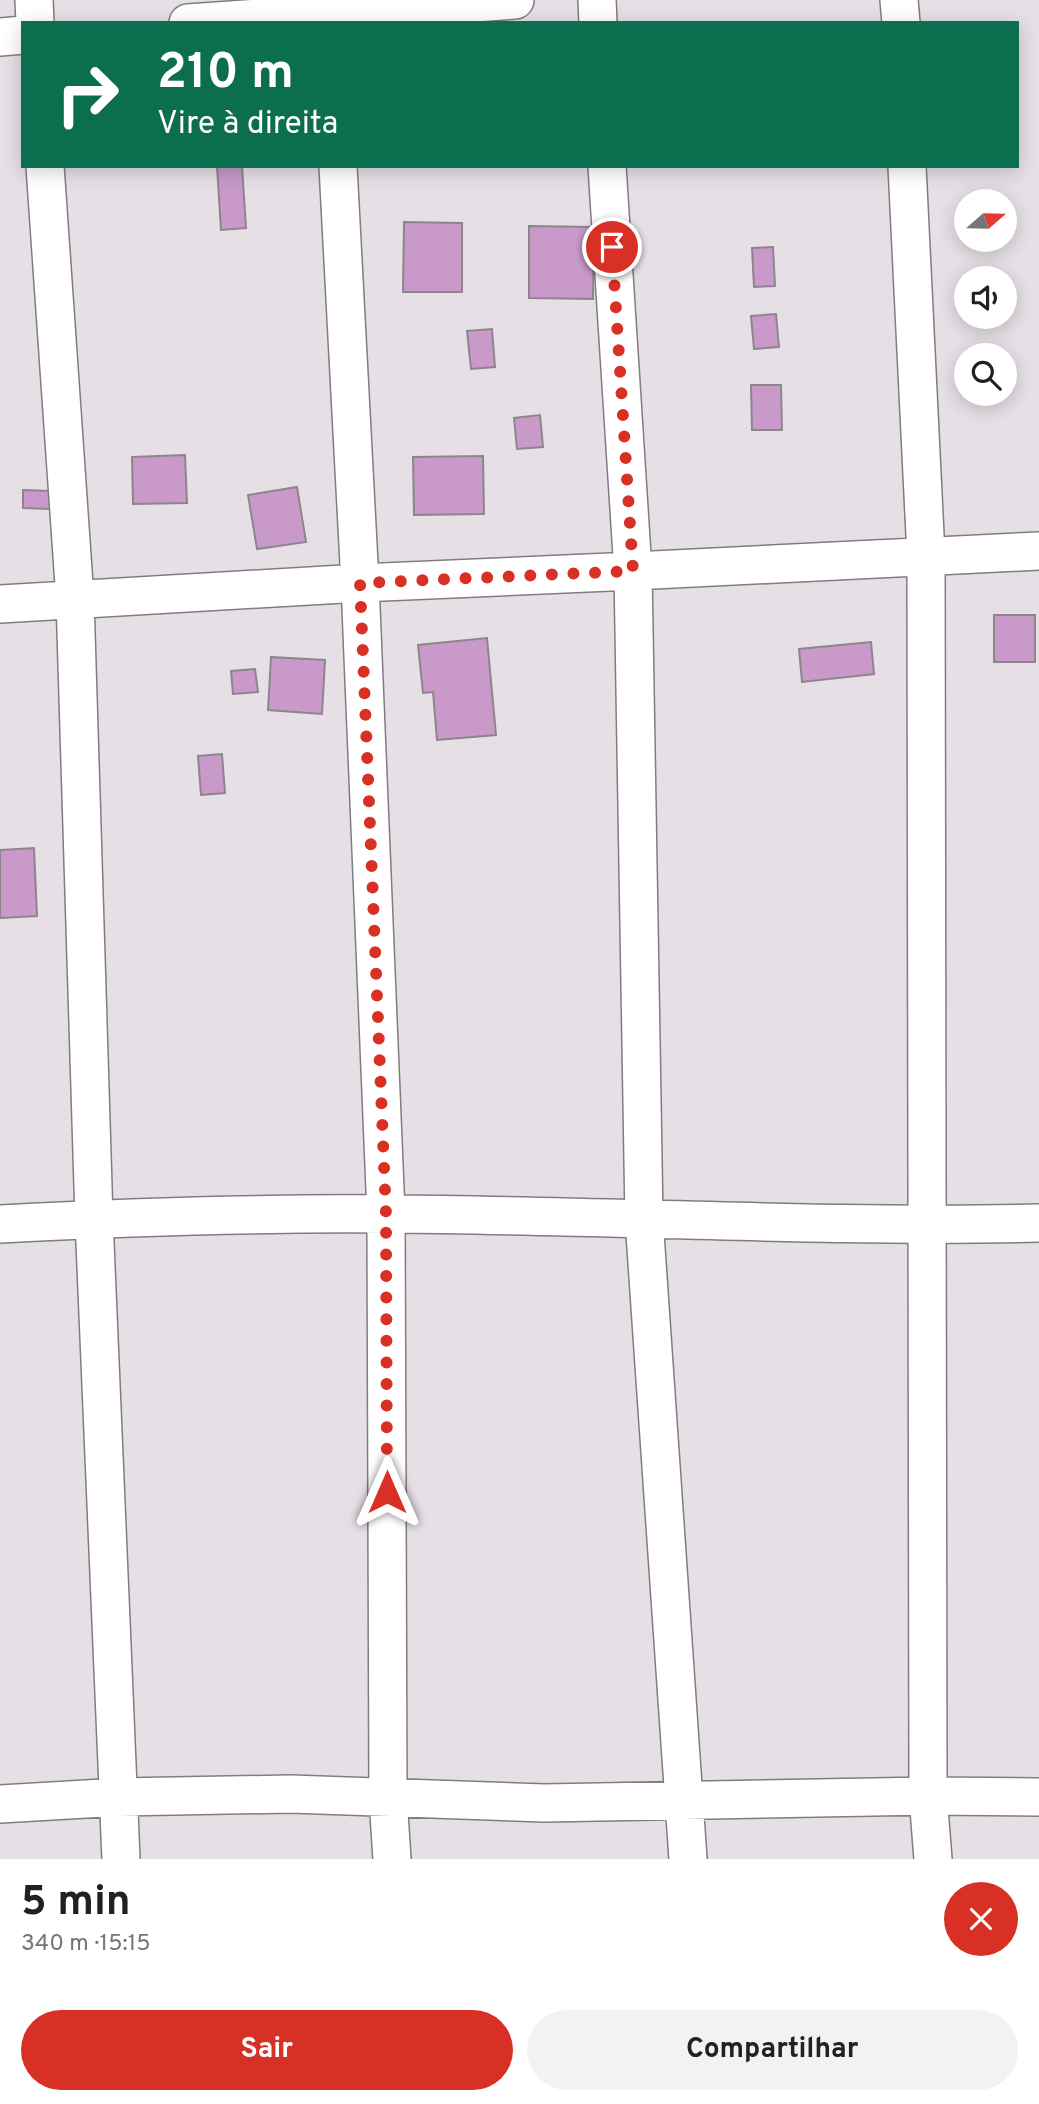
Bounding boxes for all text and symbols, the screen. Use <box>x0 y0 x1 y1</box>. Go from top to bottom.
text: 210 m <box>157 44 294 106</box>
icon: right <box>42 49 133 140</box>
text: Vire à direita <box>157 105 338 145</box>
north arrow <box>954 189 1017 252</box>
map controls <box>954 189 1017 406</box>
pin <box>582 217 642 277</box>
icon: arrive <box>593 228 631 266</box>
button: sound <box>954 266 1017 329</box>
button: search <box>954 343 1017 406</box>
position arrow <box>350 1455 424 1529</box>
text: 5 min <box>21 1877 131 1930</box>
button: close <box>944 1882 1018 1956</box>
text: 340 m · 15:15 <box>21 1930 151 1959</box>
button: Sair <box>21 2010 513 2090</box>
button: Compartilhar <box>527 2010 1018 2090</box>

